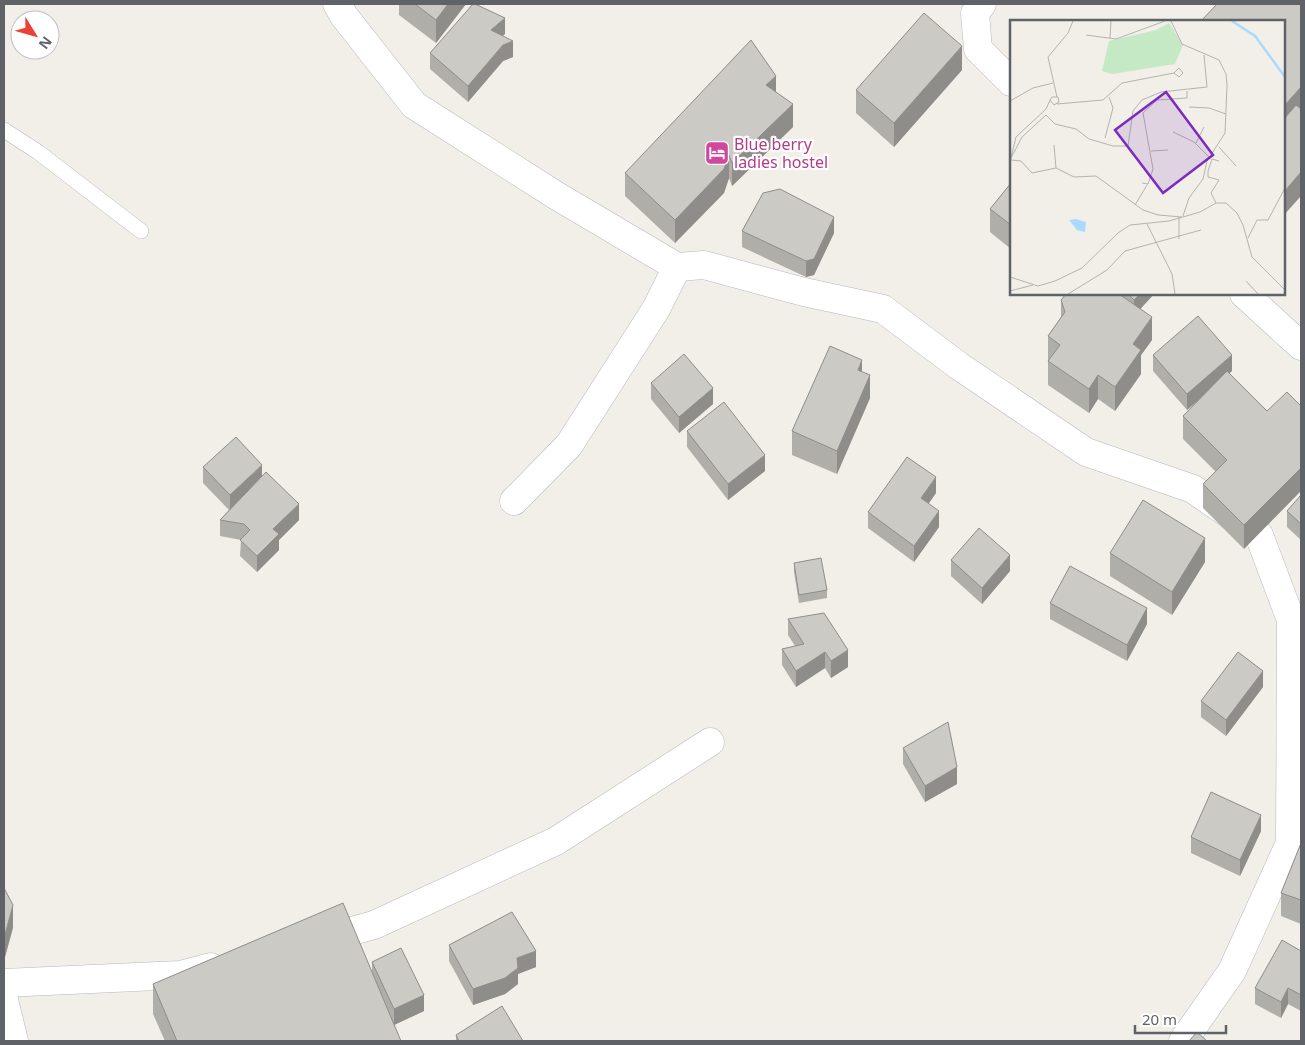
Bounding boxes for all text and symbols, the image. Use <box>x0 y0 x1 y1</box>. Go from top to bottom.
north arrow <box>10 10 60 60</box>
inset map <box>1010 20 1285 295</box>
text: N <box>35 33 57 53</box>
place label: Blue berry ladies hostel <box>734 133 828 173</box>
hotel icon: Blue berry ladies hostel <box>704 140 730 166</box>
scale bar <box>1135 1002 1226 1034</box>
text: 20 m <box>1142 1009 1177 1029</box>

